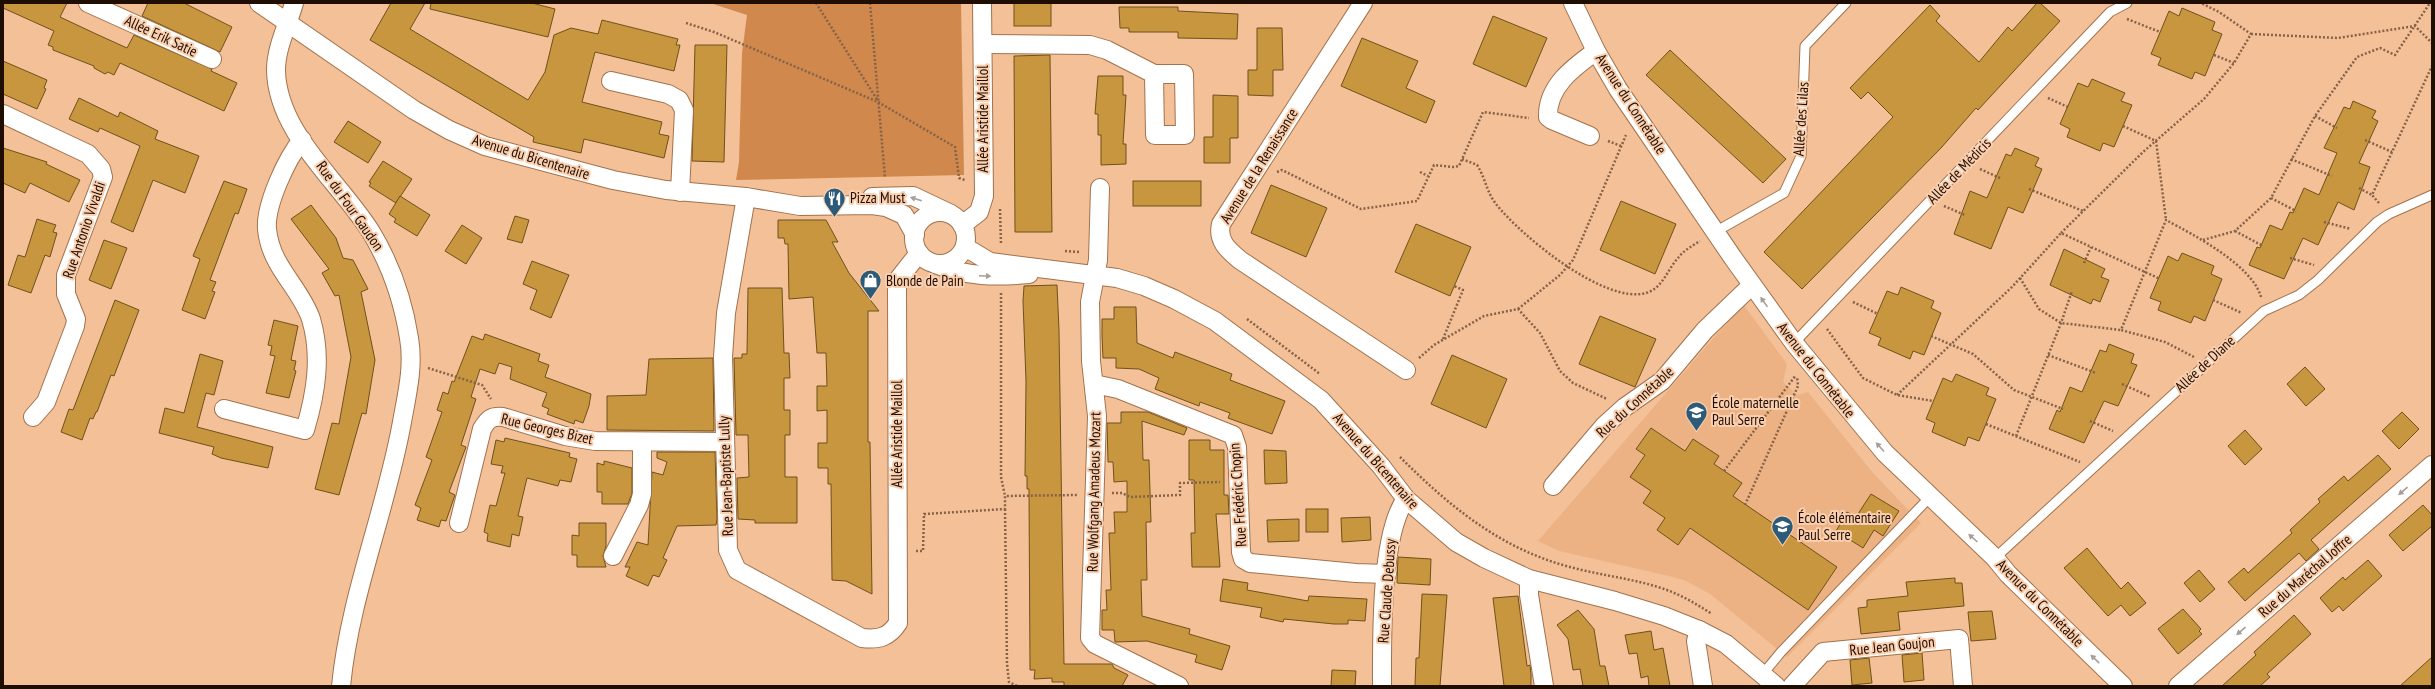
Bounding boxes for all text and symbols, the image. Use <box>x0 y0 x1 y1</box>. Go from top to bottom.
street label: Allée Erik Satie <box>122 10 201 61</box>
street label: Avenue du Connétable <box>1592 50 1671 158</box>
street label: Allée Aristide Maillol <box>973 65 992 173</box>
street label: Allée des Lilas <box>1788 81 1813 157</box>
street label: Avenue de la Renaissance <box>1215 105 1302 227</box>
street label: Avenue du Bicentenaire <box>470 130 592 183</box>
street label: Allée de Médicis <box>1922 134 1995 208</box>
street label: Rue du Four Gaudon <box>312 157 388 254</box>
street label: Rue Antonio Vivaldi <box>58 179 109 281</box>
restaurant icon: Pizza Must <box>822 185 848 218</box>
place label: Pizza Must <box>850 188 905 207</box>
one-way arrow <box>909 195 921 201</box>
shop icon: Blonde de Pain <box>858 268 884 301</box>
place label: Blonde de Pain <box>886 271 964 290</box>
one-way arrow <box>979 273 992 279</box>
one-way arrow <box>1760 296 1768 307</box>
street label: Avenue du Connétable <box>1773 318 1860 421</box>
street label: Allée de Diane <box>2171 331 2239 396</box>
street label: Rue du Connétable <box>1592 362 1677 441</box>
street label: Allée Aristide Maillol <box>887 380 906 488</box>
place label: École maternelle Paul Serre <box>1712 393 1799 429</box>
school or university icon: École maternelle Paul Serre <box>1683 399 1709 432</box>
street label: Avenue du Bicentenaire <box>1329 408 1424 513</box>
street label: Rue Georges Bizet <box>499 409 595 448</box>
street label: Rue Wolfgang Amadeus Mozart <box>1083 412 1104 572</box>
street label: Rue Jean-Baptiste Lully <box>714 415 737 537</box>
street label: Rue Frédéric Chopin <box>1224 442 1251 548</box>
one-way arrow <box>1875 442 1884 452</box>
one-way arrow <box>2397 486 2408 495</box>
place label: École élémentaire Paul Serre <box>1798 508 1891 544</box>
school or university icon: École élémentaire Paul Serre <box>1770 514 1796 547</box>
street label: Rue du Maréchal Joffre <box>2254 530 2355 621</box>
one-way arrow <box>1968 533 1978 543</box>
street label: Rue Claude Debussy <box>1373 538 1400 644</box>
street label: Avenue du Connétable <box>1993 555 2088 650</box>
one-way arrow <box>2236 627 2247 636</box>
street label: Rue Jean Goujon <box>1849 632 1935 659</box>
one-way arrow <box>2090 654 2100 664</box>

